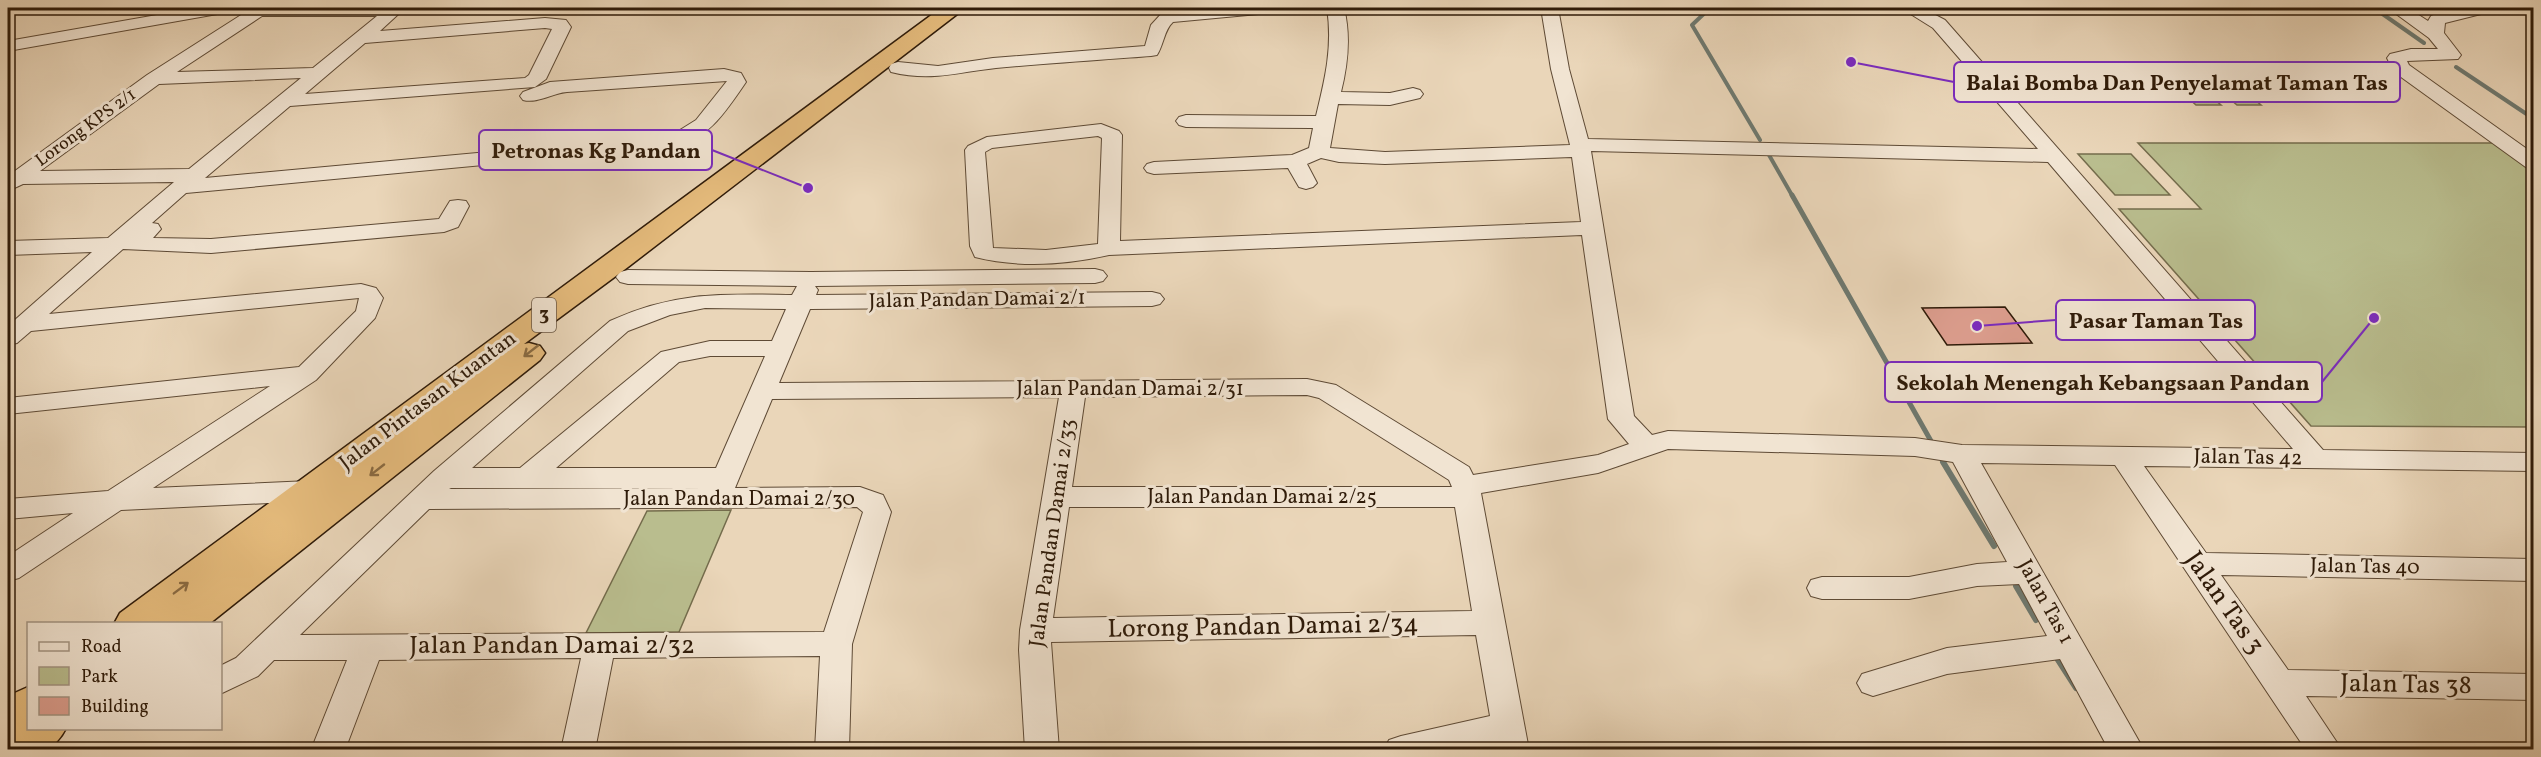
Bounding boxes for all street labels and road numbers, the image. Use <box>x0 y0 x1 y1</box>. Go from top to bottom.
street label: Lorong KPS 2/1 <box>30 83 142 173</box>
street label: Jalan Pandan Damai 2/1 <box>868 284 1086 316</box>
road number: 3 <box>532 298 556 332</box>
street label: Jalan Pintasan Kuantan <box>333 325 523 477</box>
street label: Jalan Pandan Damai 2/31 <box>1016 375 1244 404</box>
street label: Jalan Pandan Damai 2/33 <box>1023 417 1083 649</box>
street label: Jalan Tas 42 <box>2193 443 2303 473</box>
street label: Jalan Pandan Damai 2/25 <box>1147 483 1377 512</box>
street label: Jalan Pandan Damai 2/30 <box>623 485 855 514</box>
street label: Jalan Tas 3 <box>2175 544 2273 662</box>
street label: Jalan Tas 40 <box>2310 552 2420 582</box>
street label: Jalan Tas 1 <box>2010 554 2080 650</box>
street label: Lorong Pandan Damai 2/34 <box>1107 606 1419 648</box>
street label: Jalan Pandan Damai 2/32 <box>409 628 695 664</box>
street label: Jalan Tas 38 <box>2340 666 2472 704</box>

